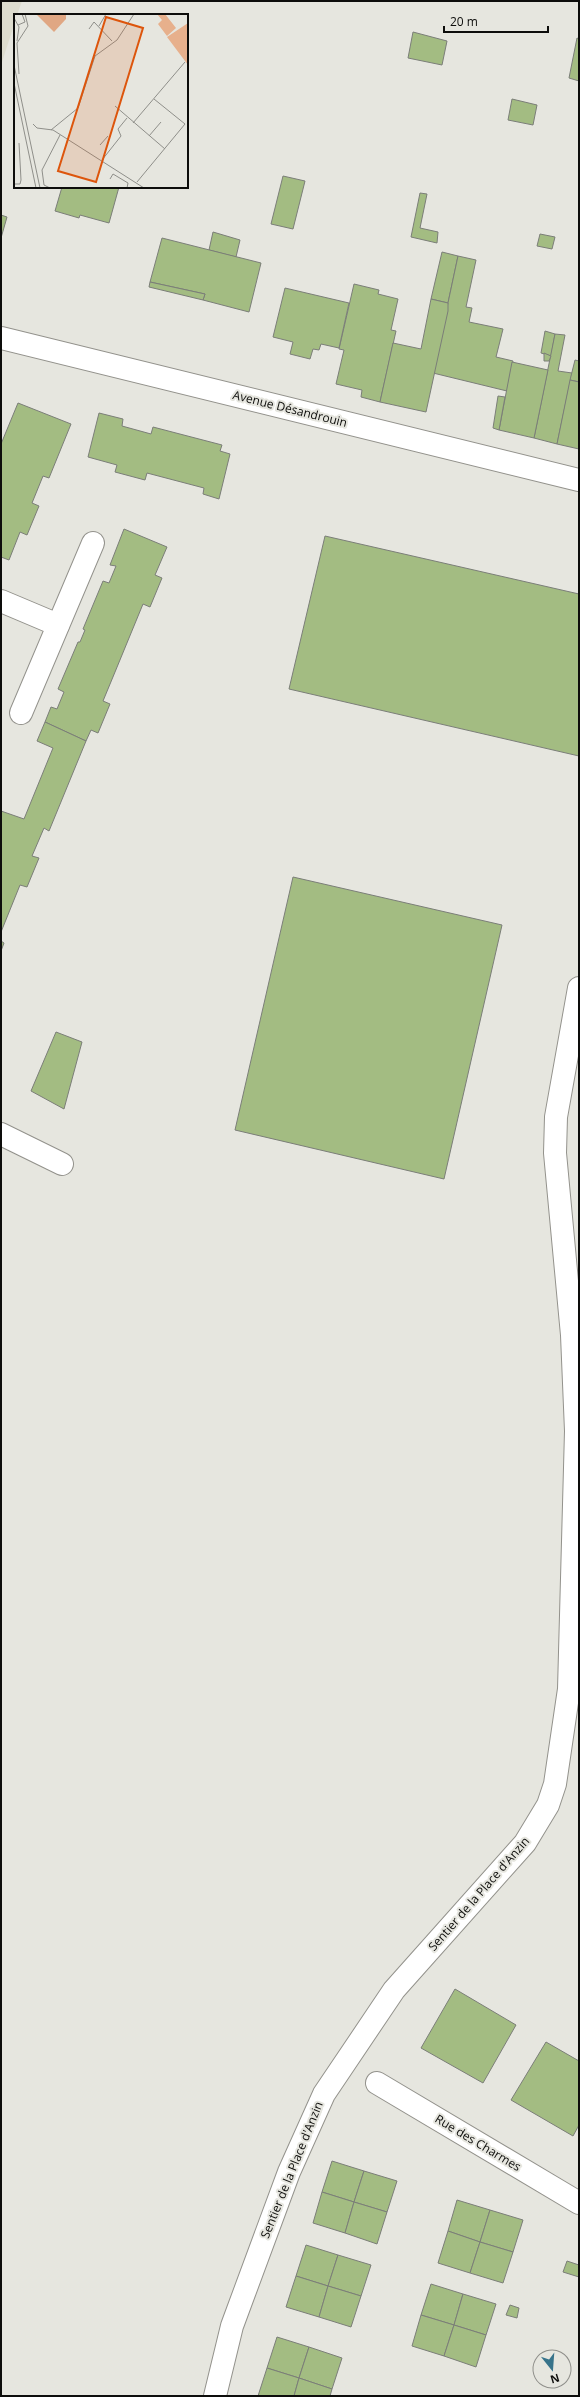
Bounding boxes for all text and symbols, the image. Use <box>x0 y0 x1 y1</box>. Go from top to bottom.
scale bar <box>444 8 548 34</box>
text: 20 m <box>450 13 478 30</box>
inset map <box>14 14 188 188</box>
street label: Avenue Désandrouin <box>231 386 349 431</box>
street label: Sentier de la Place d'Anzin <box>424 1833 533 1954</box>
street label: Sentier de la Place d'Anzin <box>256 2099 327 2241</box>
street label: Rue des Charmes <box>432 2110 525 2175</box>
north arrow <box>532 2349 572 2389</box>
text: N <box>549 2371 562 2388</box>

